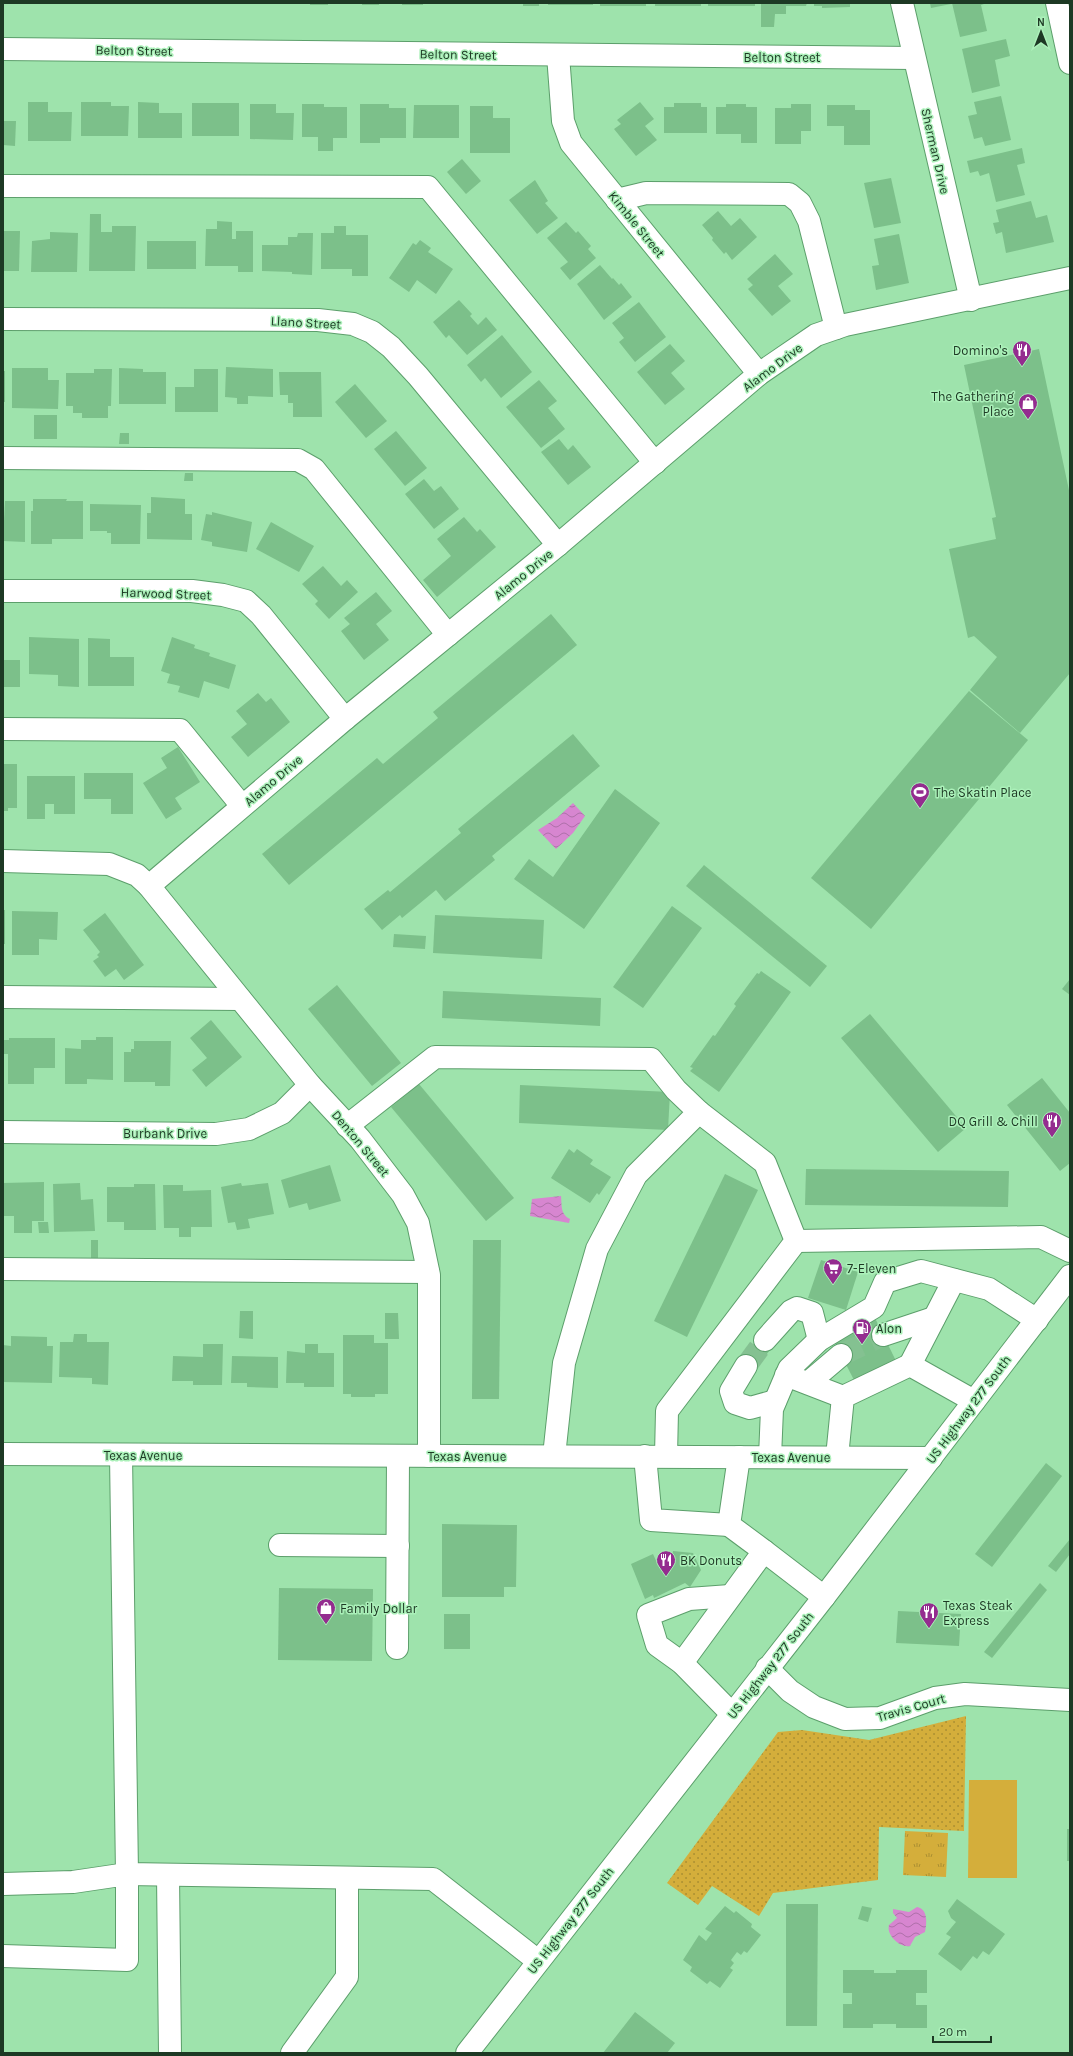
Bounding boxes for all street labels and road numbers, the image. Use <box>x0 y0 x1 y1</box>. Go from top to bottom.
street label: Belton Street <box>95 42 173 59</box>
street label: Belton Street <box>419 46 497 63</box>
street label: Belton Street <box>743 50 821 65</box>
street label: Sherman Drive <box>918 107 953 196</box>
street label: Kimble Street <box>605 188 668 260</box>
street label: Llano Street <box>270 313 342 332</box>
street label: Alamo Drive <box>739 340 805 395</box>
street label: Alamo Drive <box>491 546 556 603</box>
street label: Harwood Street <box>120 584 212 603</box>
street label: Alamo Drive <box>241 752 306 809</box>
street label: Denton Street <box>329 1107 393 1180</box>
street label: Burbank Drive <box>123 1126 207 1141</box>
street label: US Highway 277 South <box>923 1352 1014 1466</box>
street label: Texas Avenue <box>104 1448 183 1463</box>
street label: Texas Avenue <box>428 1449 507 1464</box>
street label: Texas Avenue <box>752 1450 831 1465</box>
street label: US Highway 277 South <box>724 1609 817 1722</box>
street label: Travis Court <box>875 1691 947 1724</box>
street label: US Highway 277 South <box>524 1864 617 1977</box>

